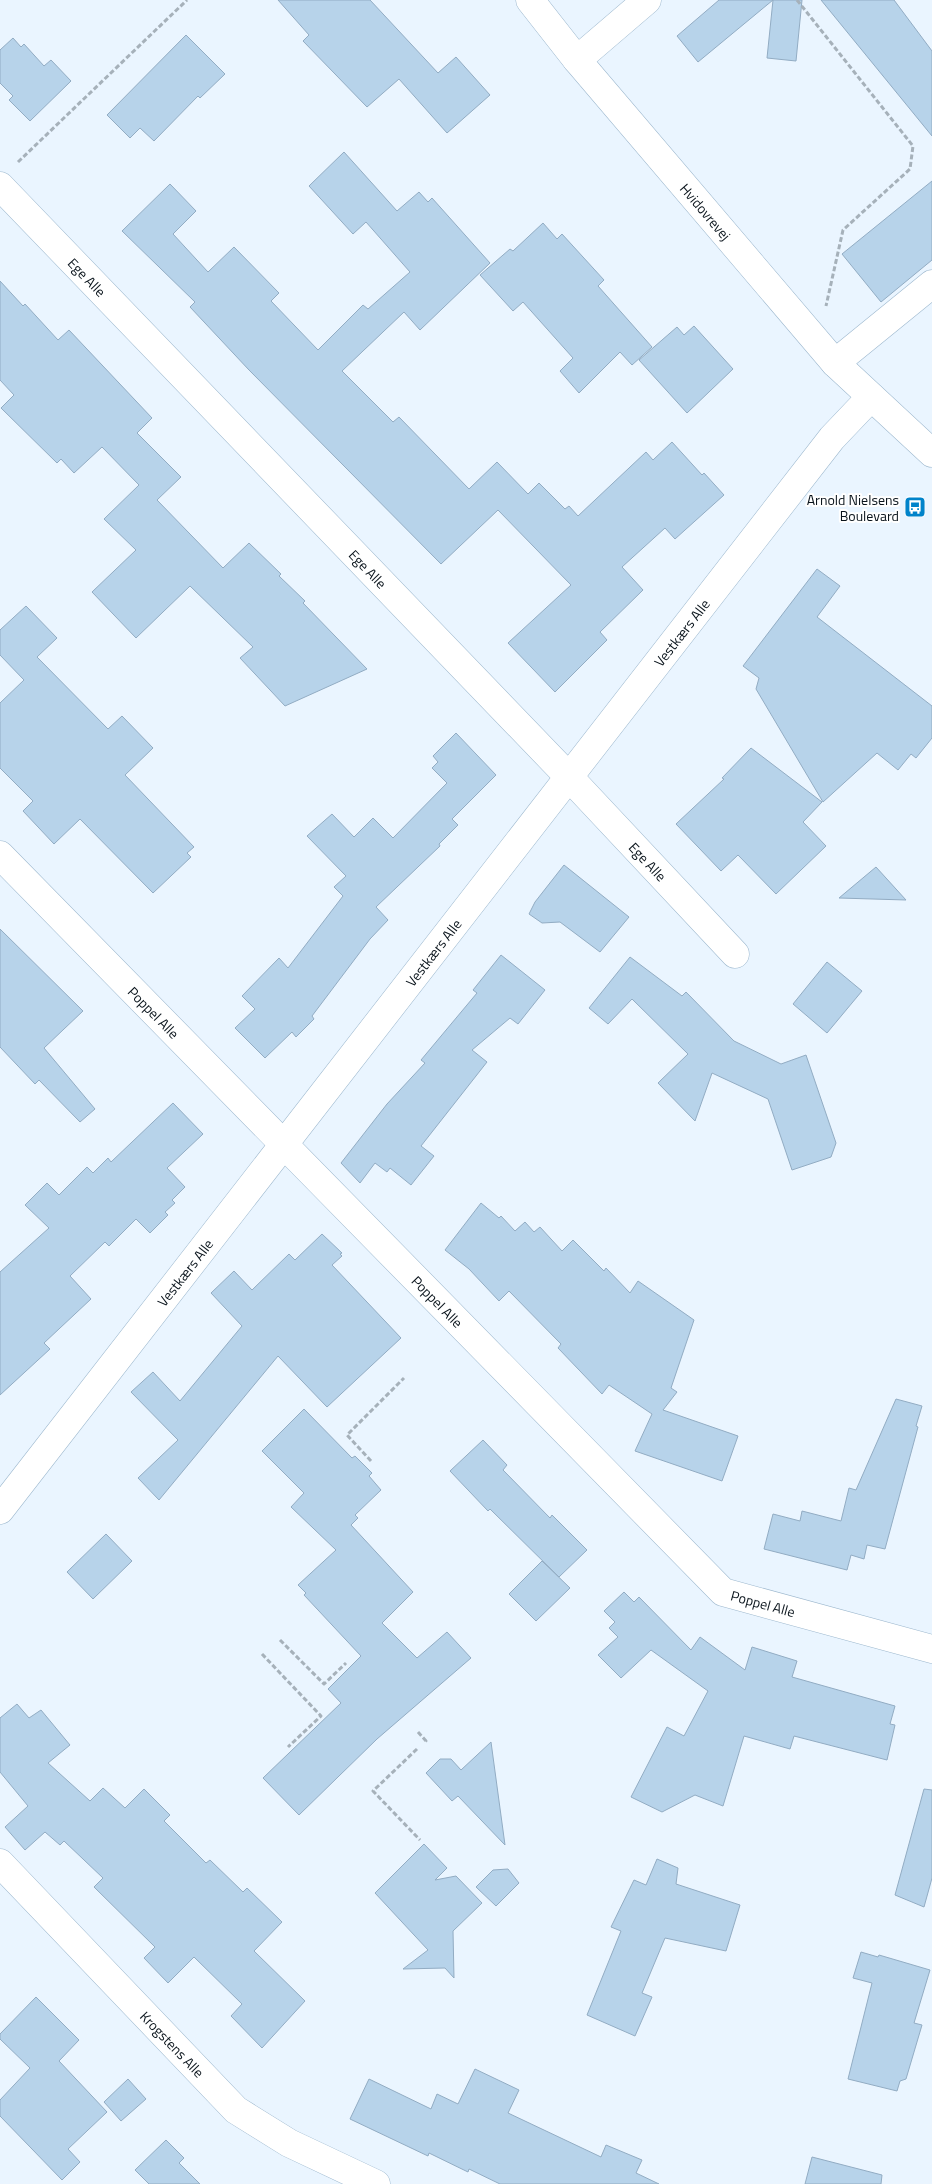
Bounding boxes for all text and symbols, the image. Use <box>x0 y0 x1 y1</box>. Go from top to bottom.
street label: Hvidovrevej <box>675 178 736 244</box>
street label: Ege Alle <box>64 253 111 301</box>
place label: Arnold Nielsens Boulevard <box>807 489 899 526</box>
bus stop icon: Arnold Nielsens Boulevard <box>903 495 927 519</box>
street label: Ege Alle <box>344 544 392 593</box>
street label: Vestkærs Alle <box>648 594 714 671</box>
street label: Ege Alle <box>624 837 672 886</box>
street label: Vestkærs Alle <box>400 914 466 991</box>
street label: Poppel Alle <box>124 981 185 1043</box>
street label: Vestkærs Alle <box>152 1234 218 1310</box>
street label: Poppel Alle <box>407 1270 468 1332</box>
street label: Poppel Alle <box>729 1584 798 1622</box>
street label: Krogstens Alle <box>136 2006 210 2082</box>

